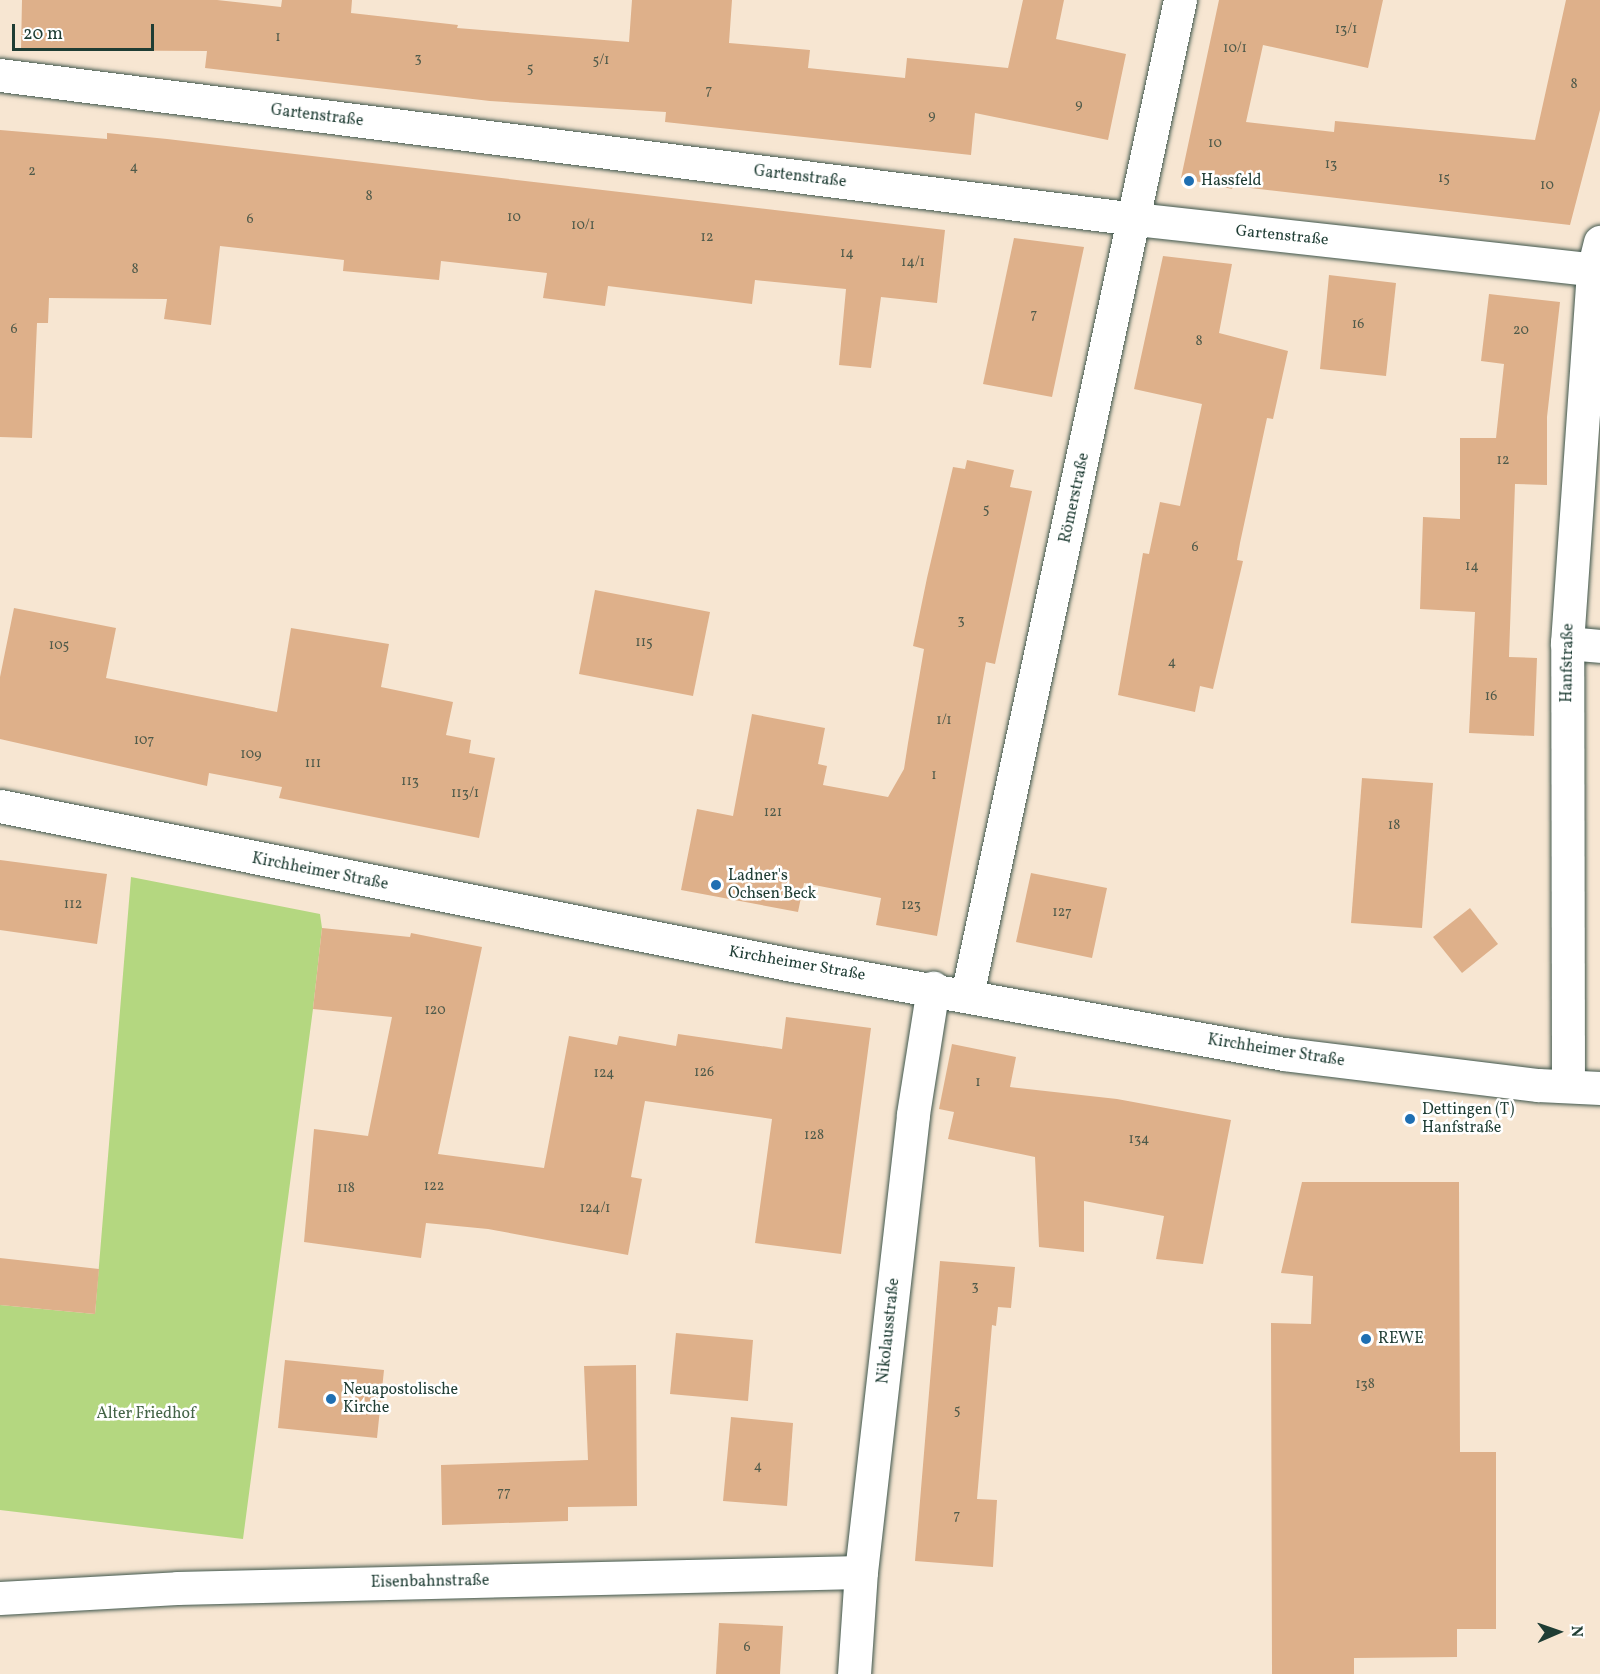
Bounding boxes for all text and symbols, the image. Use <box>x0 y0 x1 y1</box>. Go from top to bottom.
scale bar <box>15 12 158 50</box>
text: 20 m <box>23 22 63 47</box>
house number: 13/1 <box>1335 22 1357 38</box>
house number: 1 <box>275 30 281 46</box>
house number: 10/1 <box>1223 41 1247 57</box>
house number: 3 <box>414 51 422 67</box>
house number: 5/1 <box>593 53 609 69</box>
house number: 5 <box>527 61 533 77</box>
house number: 8 <box>1570 77 1578 93</box>
house number: 7 <box>706 83 712 99</box>
house number: 9 <box>1075 97 1083 113</box>
street label: Gartenstraße <box>270 101 364 131</box>
house number: 9 <box>928 108 936 124</box>
house number: 10 <box>1208 136 1222 152</box>
house number: 13 <box>1325 157 1337 173</box>
house number: 4 <box>130 160 138 176</box>
street label: Gartenstraße <box>753 162 847 192</box>
house number: 2 <box>28 164 36 180</box>
place label: Hassfeld <box>1201 171 1262 191</box>
house number: 15 <box>1438 171 1450 187</box>
marker: Hassfeld <box>1182 174 1196 188</box>
house number: 10 <box>1540 178 1554 194</box>
house number: 8 <box>365 189 373 205</box>
house number: 10 <box>507 210 521 226</box>
house number: 6 <box>246 212 254 228</box>
house number: 10/1 <box>571 218 595 234</box>
street label: Gartenstraße <box>1235 222 1329 250</box>
house number: 12 <box>701 230 713 246</box>
house number: 14 <box>840 246 854 262</box>
house number: 14/1 <box>901 255 925 271</box>
house number: 8 <box>131 262 139 278</box>
house number: 7 <box>1031 307 1037 323</box>
house number: 16 <box>1352 317 1364 333</box>
house number: 6 <box>10 322 18 338</box>
house number: 20 <box>1513 323 1529 339</box>
house number: 8 <box>1195 334 1203 350</box>
street label: Römerstraße <box>1056 451 1094 545</box>
house number: 12 <box>1497 453 1509 469</box>
house number: 5 <box>983 502 989 518</box>
house number: 6 <box>1191 540 1199 556</box>
house number: 14 <box>1465 559 1479 575</box>
house number: 3 <box>957 613 965 629</box>
street label: Hanfstraße <box>1558 623 1578 703</box>
house number: 115 <box>635 635 653 651</box>
house number: 105 <box>49 638 69 654</box>
house number: 4 <box>1168 655 1176 671</box>
house number: 16 <box>1485 689 1497 705</box>
house number: 1/1 <box>936 713 952 729</box>
house number: 107 <box>134 733 154 749</box>
house number: 109 <box>240 747 262 763</box>
house number: 111 <box>305 756 321 772</box>
house number: 1 <box>931 768 937 784</box>
house number: 113 <box>401 774 419 790</box>
house number: 113/1 <box>451 786 479 802</box>
house number: 121 <box>764 805 782 821</box>
house number: 18 <box>1388 818 1400 834</box>
street label: Kirchheimer Straße <box>250 849 390 895</box>
place label: Ladner's Ochsen Beck <box>728 866 816 904</box>
marker: Ladner's Ochsen Beck <box>709 878 723 892</box>
house number: 112 <box>64 897 82 913</box>
house number: 123 <box>901 898 921 914</box>
house number: 127 <box>1052 905 1072 921</box>
street label: Kirchheimer Straße <box>727 943 867 985</box>
house number: 120 <box>424 1003 446 1019</box>
street label: Kirchheimer Straße <box>1206 1031 1346 1071</box>
house number: 126 <box>694 1065 714 1081</box>
house number: 124 <box>594 1066 614 1082</box>
house number: 1 <box>975 1075 981 1091</box>
place label: Dettingen (T) Hanfstraße <box>1422 1100 1515 1138</box>
marker: Dettingen (T) Hanfstraße <box>1403 1112 1417 1126</box>
house number: 128 <box>804 1128 824 1144</box>
house number: 134 <box>1129 1132 1149 1148</box>
house number: 122 <box>424 1179 444 1195</box>
house number: 118 <box>337 1181 355 1197</box>
house number: 124/1 <box>579 1201 611 1217</box>
street label: Nikolausstraße <box>874 1277 904 1385</box>
house number: 3 <box>971 1279 979 1295</box>
place label: REWE <box>1378 1329 1424 1349</box>
marker: REWE <box>1359 1332 1373 1346</box>
house number: 138 <box>1355 1377 1375 1393</box>
place label: Neuapostolische Kirche <box>343 1380 458 1418</box>
marker: Neuapostolische Kirche <box>324 1392 338 1406</box>
house number: 5 <box>954 1403 960 1419</box>
park label: Alter Friedhof <box>96 1404 196 1424</box>
house number: 4 <box>754 1459 762 1475</box>
house number: 77 <box>497 1485 511 1501</box>
house number: 7 <box>954 1508 960 1524</box>
street label: Eisenbahnstraße <box>371 1571 489 1593</box>
north arrow <box>1528 1602 1588 1662</box>
text: N <box>1565 1625 1587 1638</box>
house number: 6 <box>743 1640 751 1656</box>

